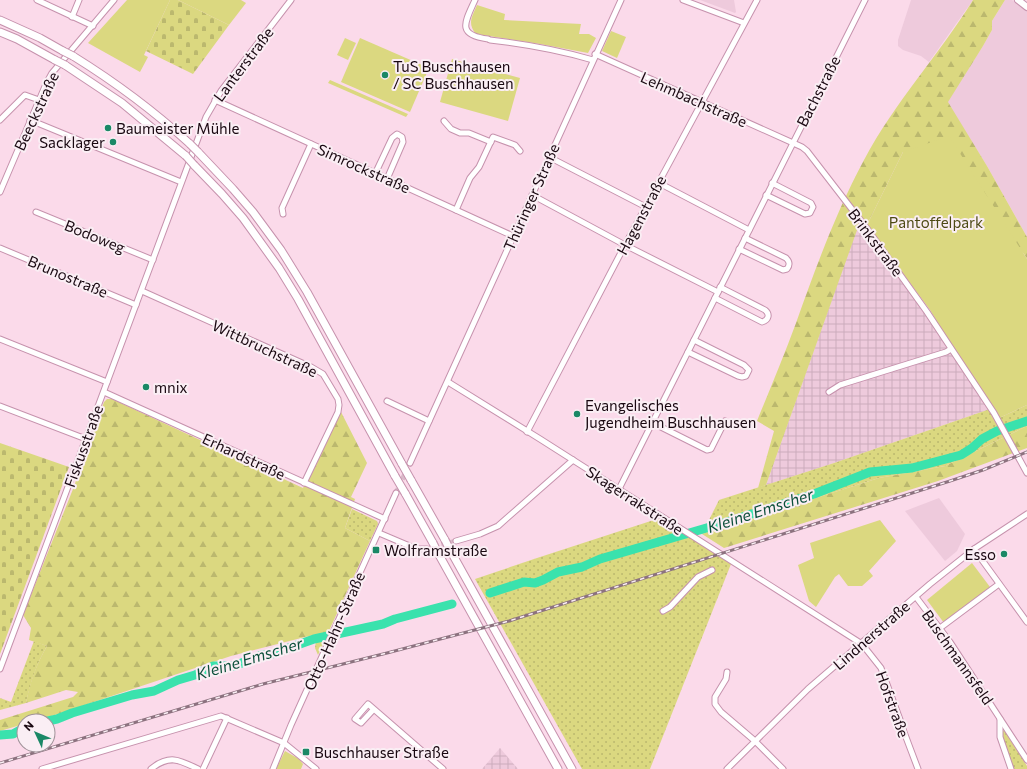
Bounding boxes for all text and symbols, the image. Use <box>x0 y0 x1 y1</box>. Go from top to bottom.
street label: Lanterstraße <box>209 23 277 105</box>
street label: Bachstraße <box>792 52 844 129</box>
place label: TuS Buschhausen / SC Buschhausen <box>393 57 514 92</box>
street label: Lehmbachstraße <box>638 67 750 131</box>
street label: Beeckstraße <box>10 69 62 153</box>
marker: TuS Buschhausen / SC Buschhausen <box>380 70 390 80</box>
place label: Baumeister Mühle <box>116 119 239 137</box>
marker: Baumeister Mühle <box>103 123 113 133</box>
place label: Sacklager <box>39 133 105 151</box>
marker: Sacklager <box>108 137 118 147</box>
street label: Simrockstraße <box>315 140 413 197</box>
street label: Thüringer Straße <box>499 141 563 253</box>
street label: Hagenstraße <box>613 172 669 258</box>
street label: Brinkstraße <box>845 205 907 279</box>
park label: Pantoffelpark <box>889 213 983 231</box>
street label: Bodoweg <box>62 216 128 256</box>
street label: Brunostraße <box>25 251 111 301</box>
street label: Wittbruchstraße <box>209 316 321 380</box>
place label: mnix <box>154 378 188 396</box>
marker: mnix <box>141 382 151 392</box>
place label: Evangelisches Jugendheim Buschhausen <box>585 396 756 431</box>
street label: Fiskusstraße <box>60 402 106 490</box>
marker: Evangelisches Jugendheim Buschhausen <box>572 409 582 419</box>
street label: Erhardstraße <box>200 429 288 483</box>
street label: Skagerrakstraße <box>583 462 687 538</box>
water label: Kleine Emscher <box>704 484 816 536</box>
place label: Wolframstraße <box>384 541 487 559</box>
marker: Wolframstraße <box>371 545 381 555</box>
place label: Esso <box>965 545 996 563</box>
marker: Esso <box>999 549 1009 559</box>
street label: Otto-Hahn-Straße <box>300 569 368 693</box>
street label: Lindnerstraße <box>829 597 913 673</box>
street label: Buschmannsfeld <box>919 606 997 708</box>
water label: Kleine Emscher <box>193 633 305 683</box>
street label: Hofstraße <box>873 668 913 740</box>
north arrow <box>16 713 56 753</box>
text: N <box>21 718 36 733</box>
place label: Buschhauser Straße <box>314 743 449 761</box>
marker: Buschhauser Straße <box>301 747 311 757</box>

